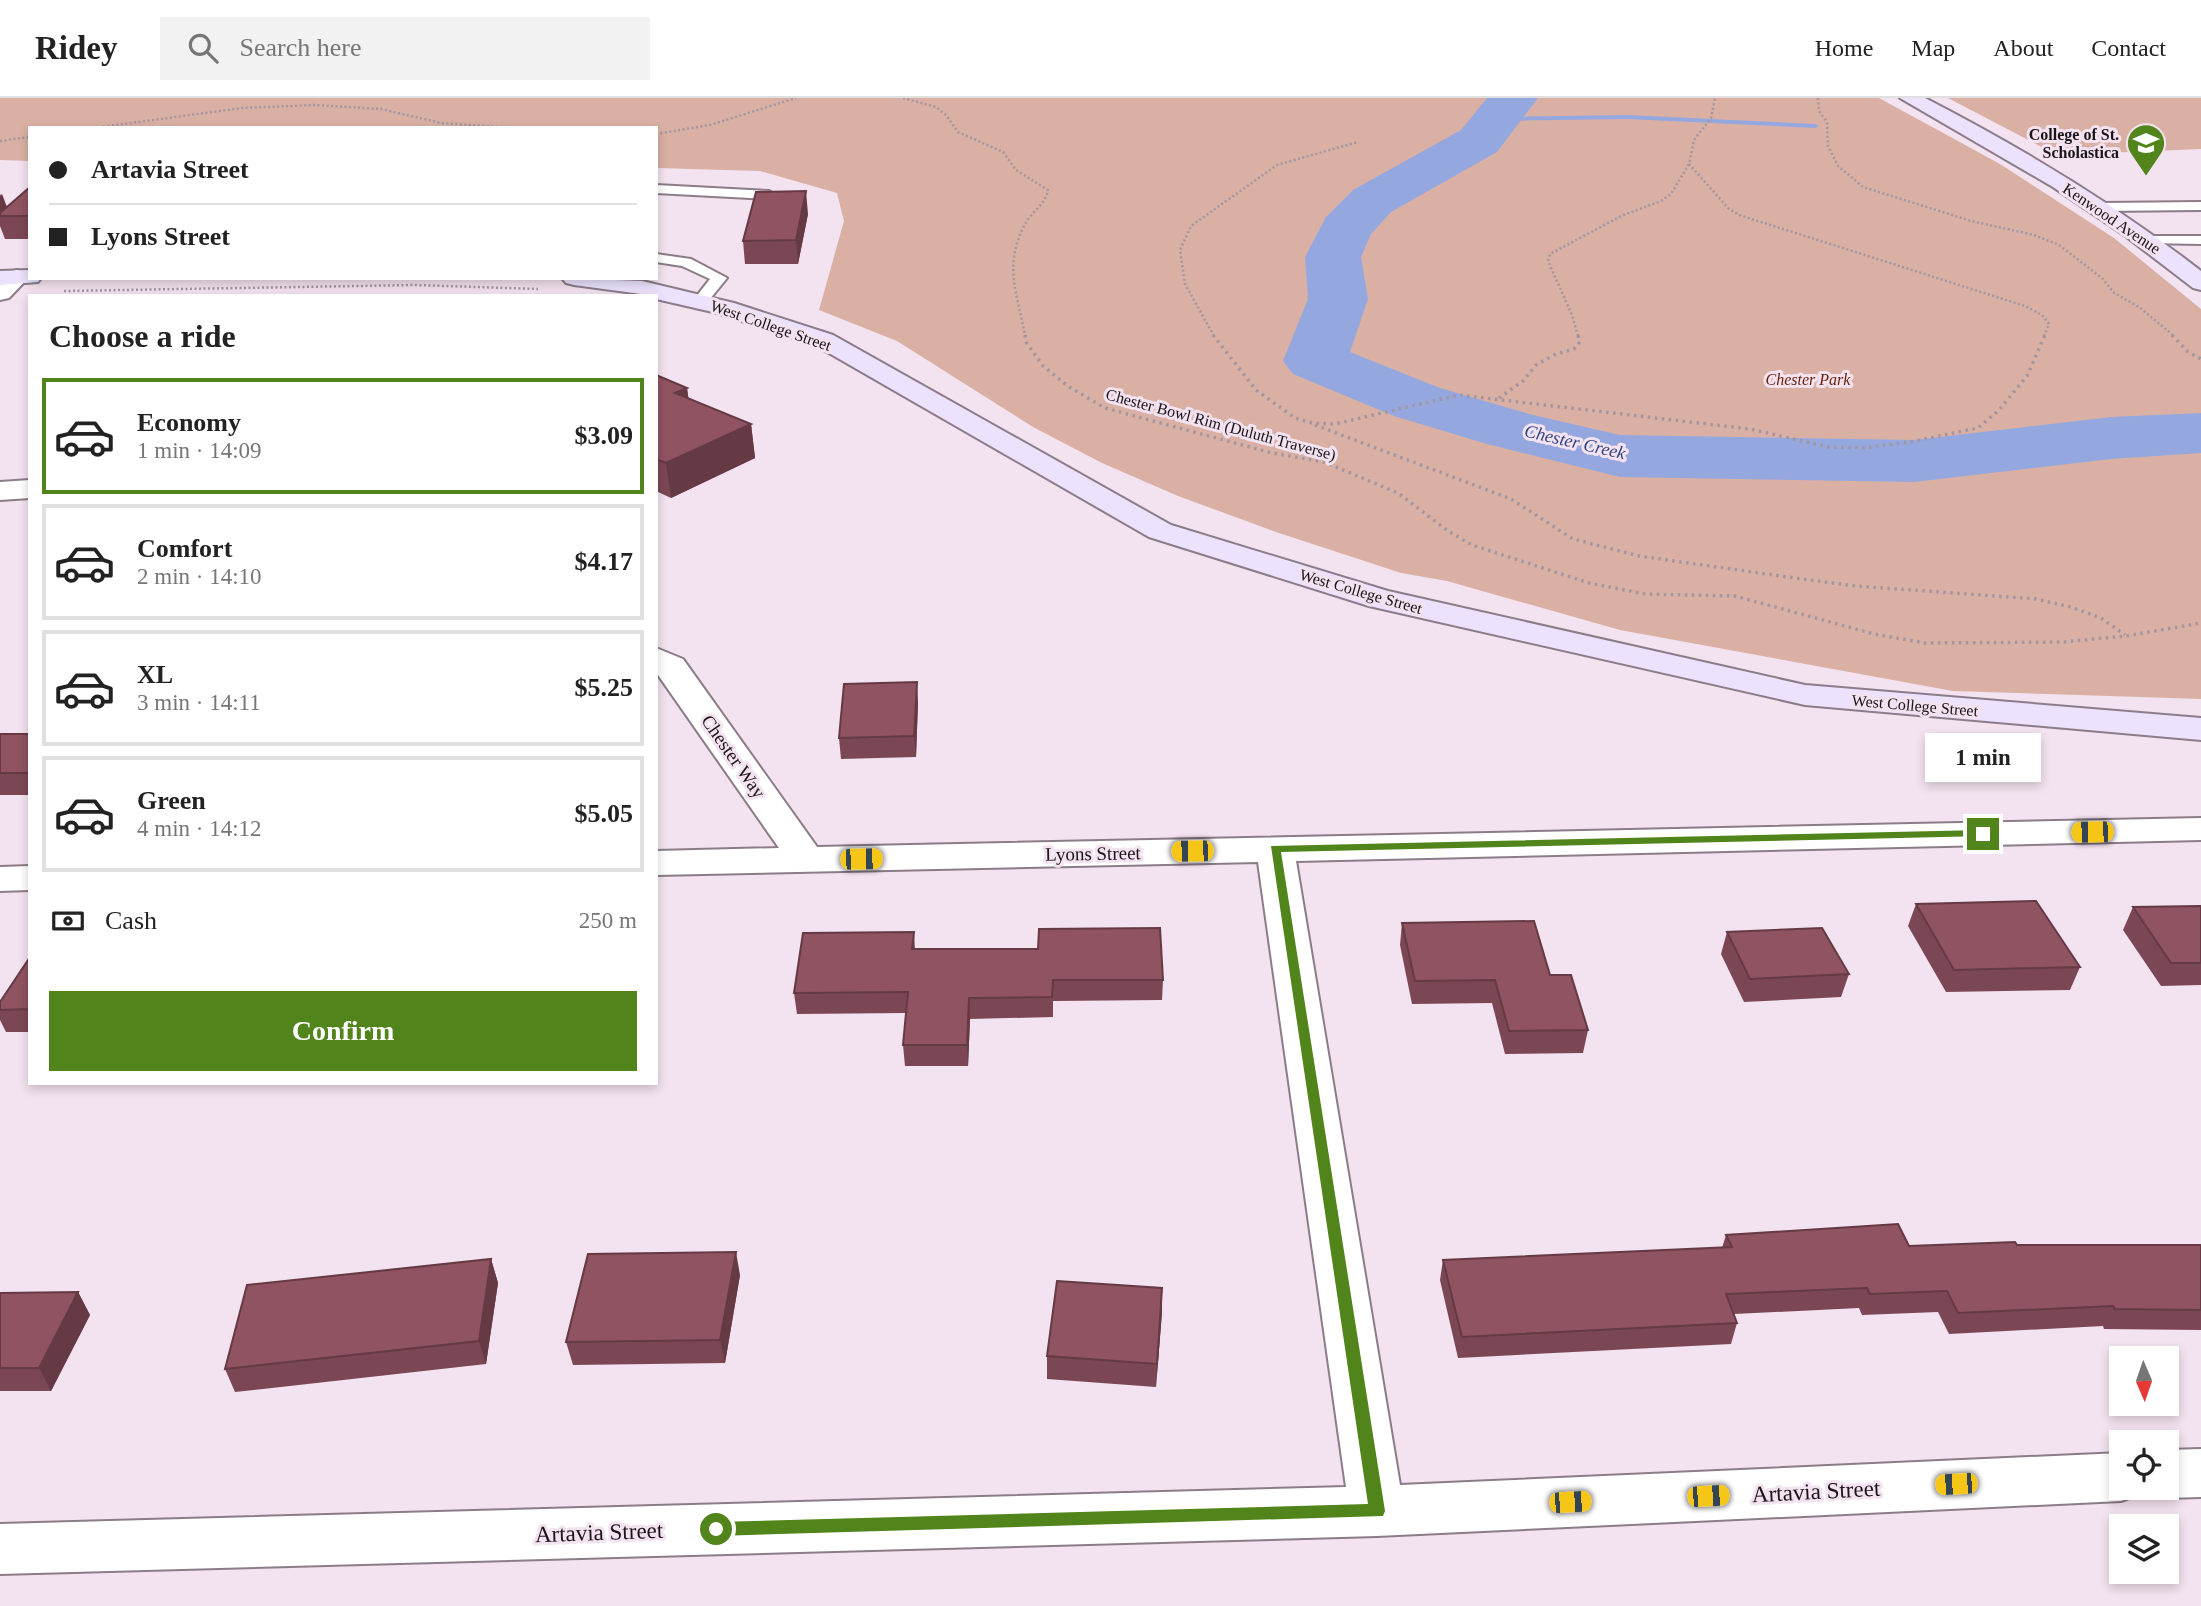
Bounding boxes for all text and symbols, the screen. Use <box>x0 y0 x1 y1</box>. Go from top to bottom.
search box <box>160 17 650 80</box>
icon: search <box>184 29 222 67</box>
text: Ridey <box>35 30 118 66</box>
text: Search here <box>240 33 361 62</box>
text: Home <box>1815 35 1873 61</box>
text: Map <box>1911 35 1955 61</box>
text: About <box>1993 35 2053 61</box>
text: Contact <box>2091 35 2166 61</box>
school or university icon: College of St. Scholastica <box>2125 122 2167 177</box>
place label: College of St. Scholastica <box>2029 126 2119 161</box>
text: Artavia Street <box>91 155 249 184</box>
street label: Kenwood Avenue <box>2060 180 2164 257</box>
text: Lyons Street <box>91 222 230 251</box>
street label: West College Street <box>708 297 834 355</box>
text: Choose a ride <box>49 318 236 354</box>
park label: Chester Park <box>1766 371 1851 388</box>
street label: Chester Bowl Rim (Duluth Traverse) <box>1104 386 1338 464</box>
icon: car <box>53 405 116 468</box>
text: Economy <box>137 408 241 437</box>
text: $3.09 <box>575 421 633 450</box>
water label: Chester Creek <box>1523 421 1628 464</box>
text: 1 min · 14:09 <box>137 438 262 463</box>
icon: car <box>53 531 116 594</box>
text: Comfort <box>137 534 232 563</box>
text: $4.17 <box>575 547 633 576</box>
text: 2 min · 14:10 <box>137 564 262 589</box>
street label: West College Street <box>1297 566 1425 618</box>
icon: car <box>53 657 116 720</box>
text: XL <box>137 660 173 689</box>
text: $5.25 <box>575 673 633 702</box>
text: 3 min · 14:11 <box>137 690 261 715</box>
street label: West College Street <box>1851 692 1979 721</box>
street label: Chester Way <box>697 711 770 802</box>
callout: 1 min <box>1925 732 2041 782</box>
text: 1 min <box>1955 745 2011 770</box>
icon: car <box>53 783 116 846</box>
text: Green <box>137 786 206 815</box>
text: $5.05 <box>575 799 633 828</box>
text: 4 min · 14:12 <box>137 816 262 841</box>
route end <box>1967 818 1999 850</box>
car <box>2071 821 2114 843</box>
car <box>1171 840 1214 862</box>
street label: Lyons Street <box>1045 842 1142 865</box>
car <box>840 848 883 870</box>
icon: cash <box>49 902 87 940</box>
text: Cash <box>105 906 157 935</box>
text: 250 m <box>579 908 637 933</box>
button: Confirm <box>49 991 637 1071</box>
north arrow <box>2109 1346 2179 1416</box>
map controls <box>2109 1346 2179 1584</box>
button: locate <box>2109 1430 2179 1500</box>
car <box>1935 1472 1978 1496</box>
street label: Artavia Street <box>1751 1476 1881 1507</box>
car <box>1687 1484 1730 1508</box>
car <box>1549 1490 1592 1514</box>
route start <box>700 1513 732 1545</box>
button: layers <box>2109 1514 2179 1584</box>
street label: Artavia Street <box>534 1518 664 1547</box>

